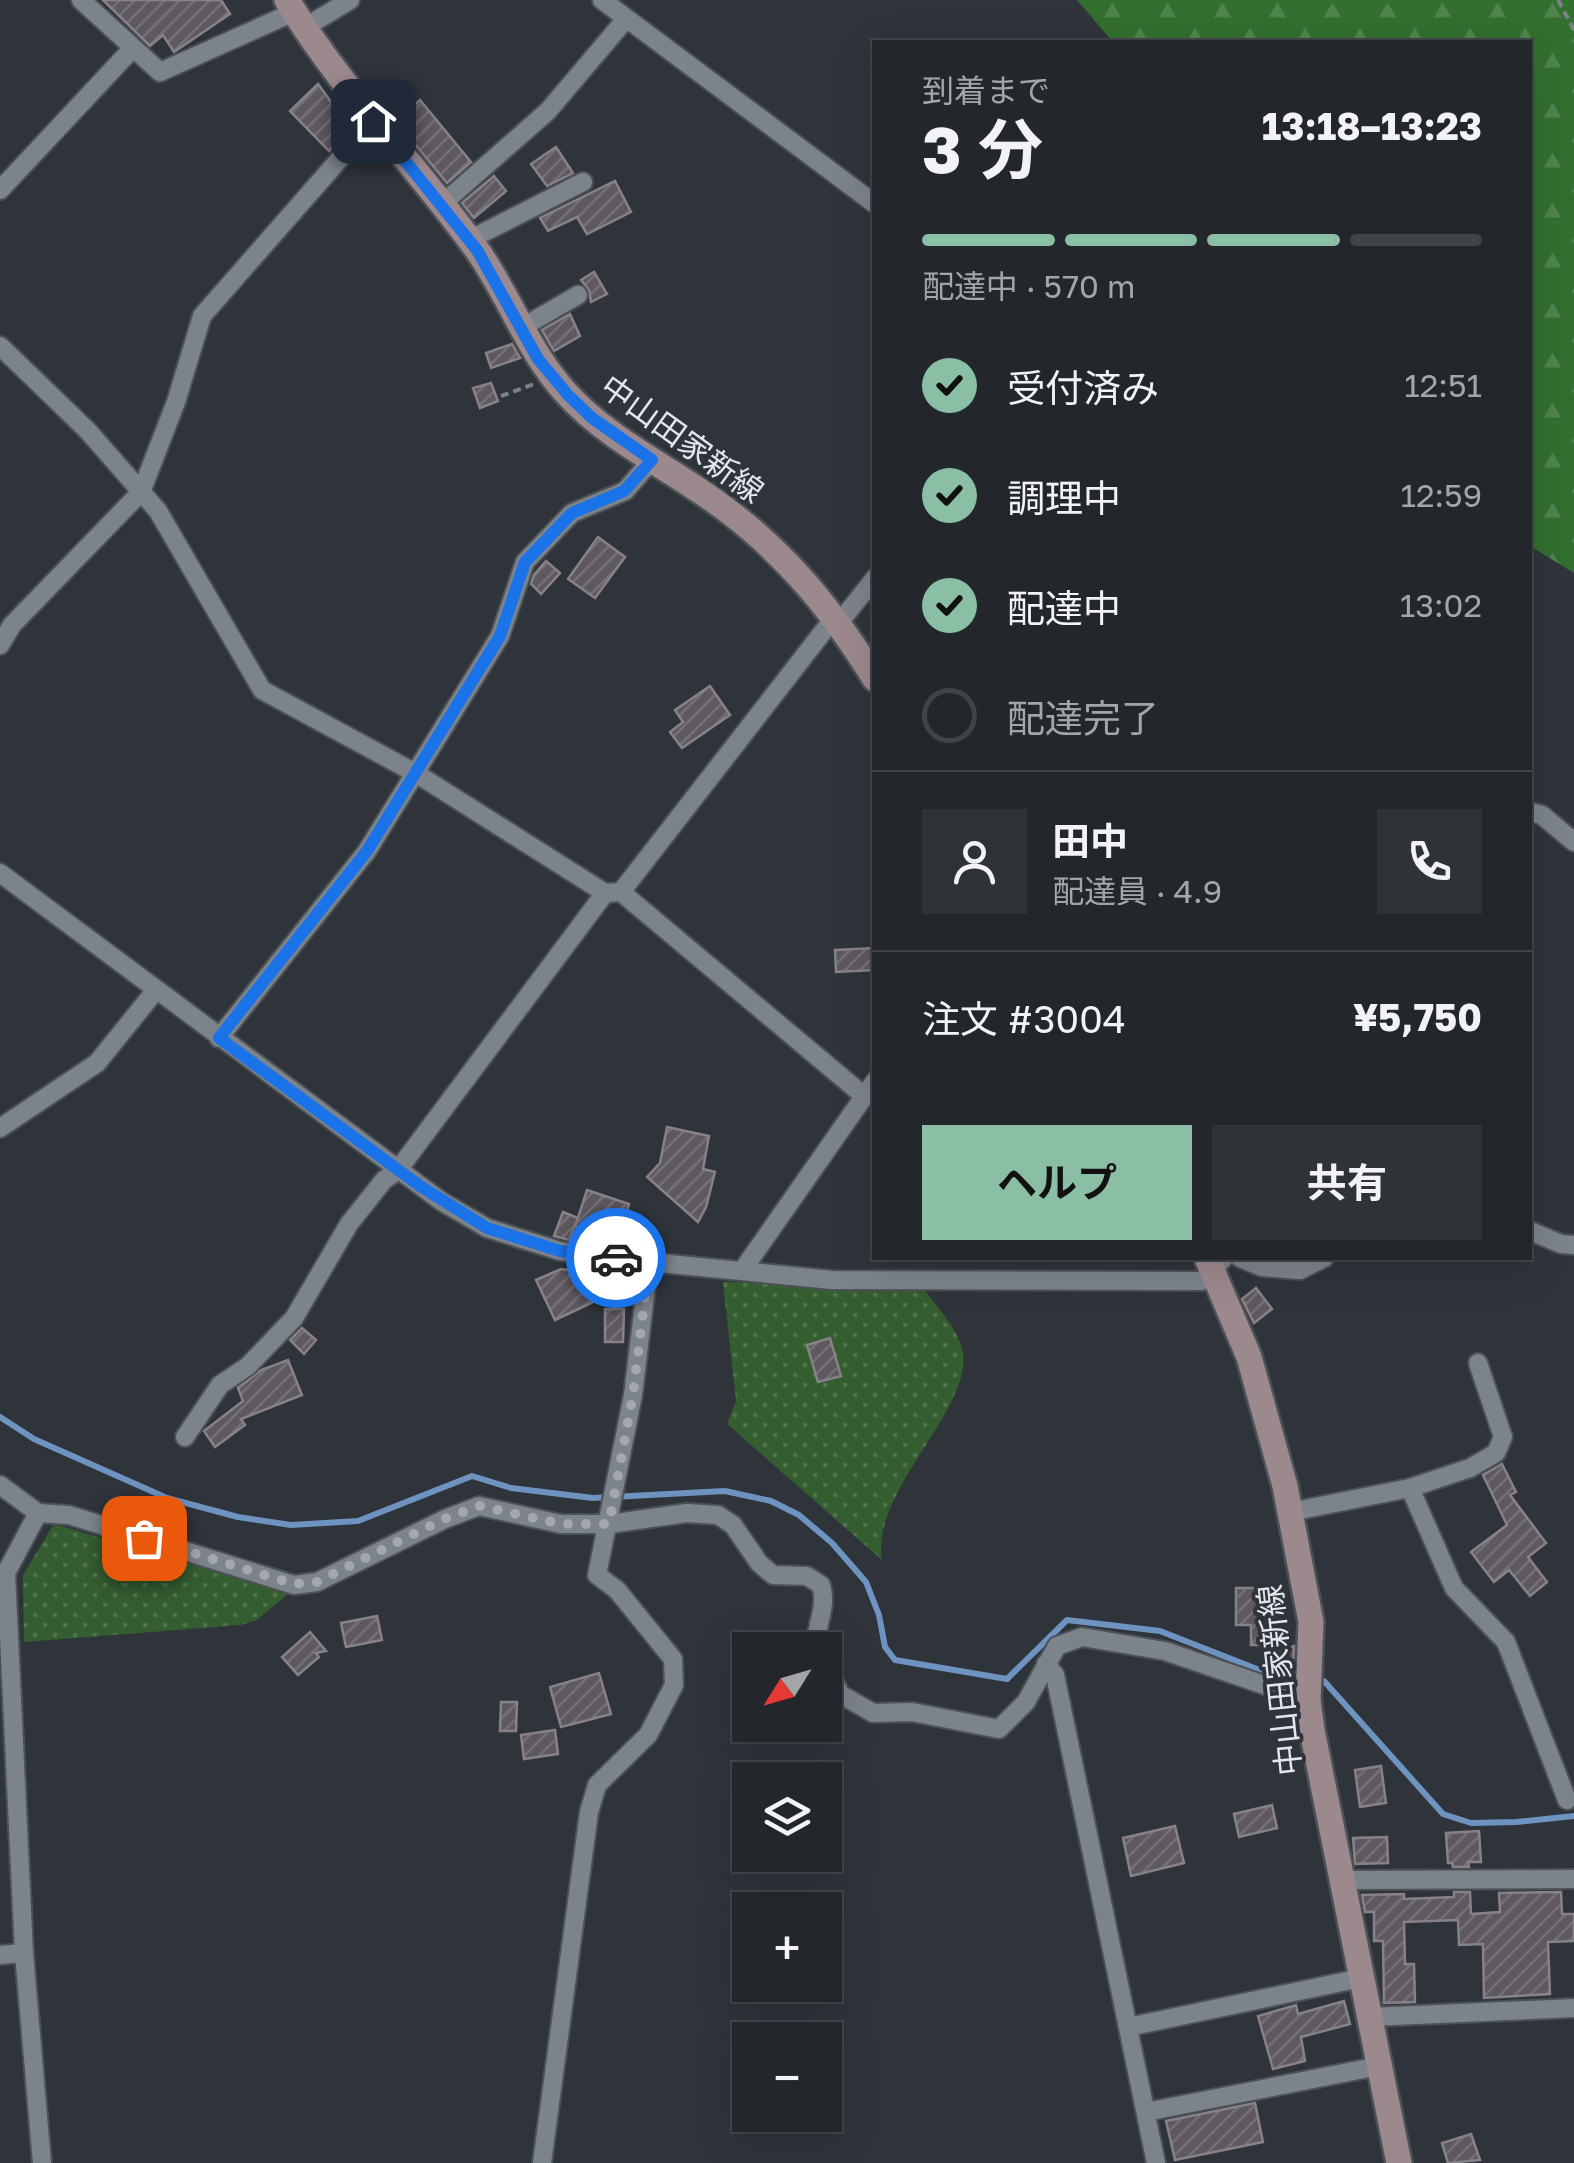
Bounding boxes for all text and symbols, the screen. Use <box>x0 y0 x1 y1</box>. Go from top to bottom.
text: 到着まで <box>922 71 1050 109</box>
pin <box>331 79 416 164</box>
icon: home <box>346 94 401 149</box>
text: 13:18–13:23 <box>1262 103 1482 148</box>
text: 3 分 <box>922 109 1043 187</box>
text: 配達中 · 570 m <box>922 267 1135 305</box>
icon: check <box>922 358 977 413</box>
text: 受付済み <box>1007 365 1159 410</box>
street label: 中山田家新線 <box>594 366 771 510</box>
text: 12:51 <box>1404 366 1482 404</box>
icon: check <box>922 468 977 523</box>
text: 調理中 <box>1007 475 1121 520</box>
text: 12:59 <box>1400 476 1482 514</box>
icon: check <box>922 578 977 633</box>
text: 配達中 <box>1007 585 1121 630</box>
text: 13:02 <box>1400 586 1482 624</box>
text: 配達完了 <box>1007 695 1159 740</box>
button: person <box>922 809 1027 914</box>
button: phone <box>1377 809 1482 914</box>
text: 田中 <box>1052 818 1128 863</box>
text: 配達員 · 4.9 <box>1052 872 1222 910</box>
text: ¥5,750 <box>1353 994 1482 1039</box>
text: 注文 #3004 <box>922 996 1126 1041</box>
button: ヘルプ <box>922 1125 1192 1240</box>
button: 共有 <box>1212 1125 1482 1240</box>
courier <box>566 1208 666 1308</box>
icon: car <box>589 1231 644 1286</box>
pin <box>102 1496 187 1581</box>
icon: bag <box>117 1511 172 1566</box>
street label: 中山田家新線 <box>1250 1583 1308 1778</box>
north arrow <box>732 1632 842 1742</box>
map controls <box>732 1632 842 2132</box>
button: layers <box>732 1762 842 1872</box>
button: + <box>732 1892 842 2002</box>
button: − <box>732 2022 842 2132</box>

